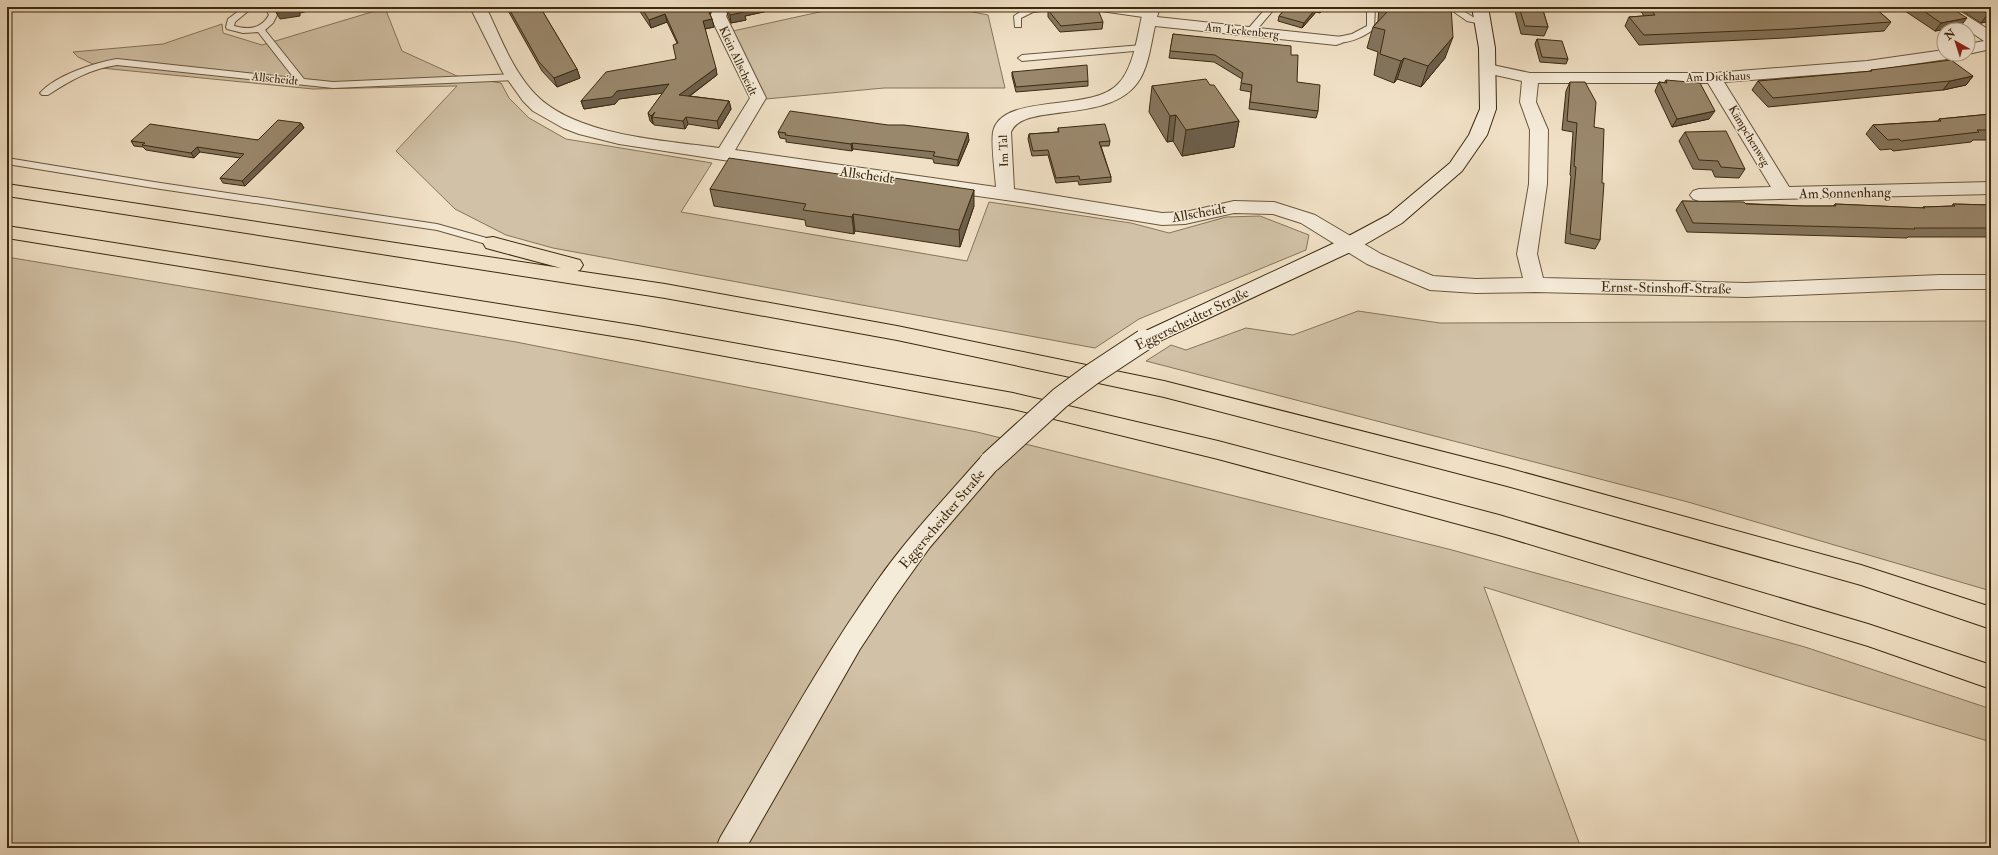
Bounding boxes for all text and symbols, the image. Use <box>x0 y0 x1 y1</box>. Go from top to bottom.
street label: Am Teckenberg <box>1203 20 1281 42</box>
north arrow <box>1936 22 1976 62</box>
street label: Klein Allscheidt <box>715 24 761 98</box>
text: N <box>1941 26 1959 43</box>
street label: Am Dickhaus <box>1685 68 1750 86</box>
street label: Allscheidt <box>250 69 299 89</box>
street label: Kämpchenweg <box>1725 103 1774 170</box>
street label: Im Tal <box>996 135 1012 167</box>
street label: Allscheidt <box>838 163 896 187</box>
street label: Am Sonnenhang <box>1798 184 1892 202</box>
street label: Allscheidt <box>1170 200 1228 226</box>
street label: Ernst-Stinshoff-Straße <box>1601 278 1732 298</box>
street label: Eggerscheidter Straße <box>1132 284 1252 354</box>
street label: Eggerscheidter Straße <box>896 466 989 572</box>

